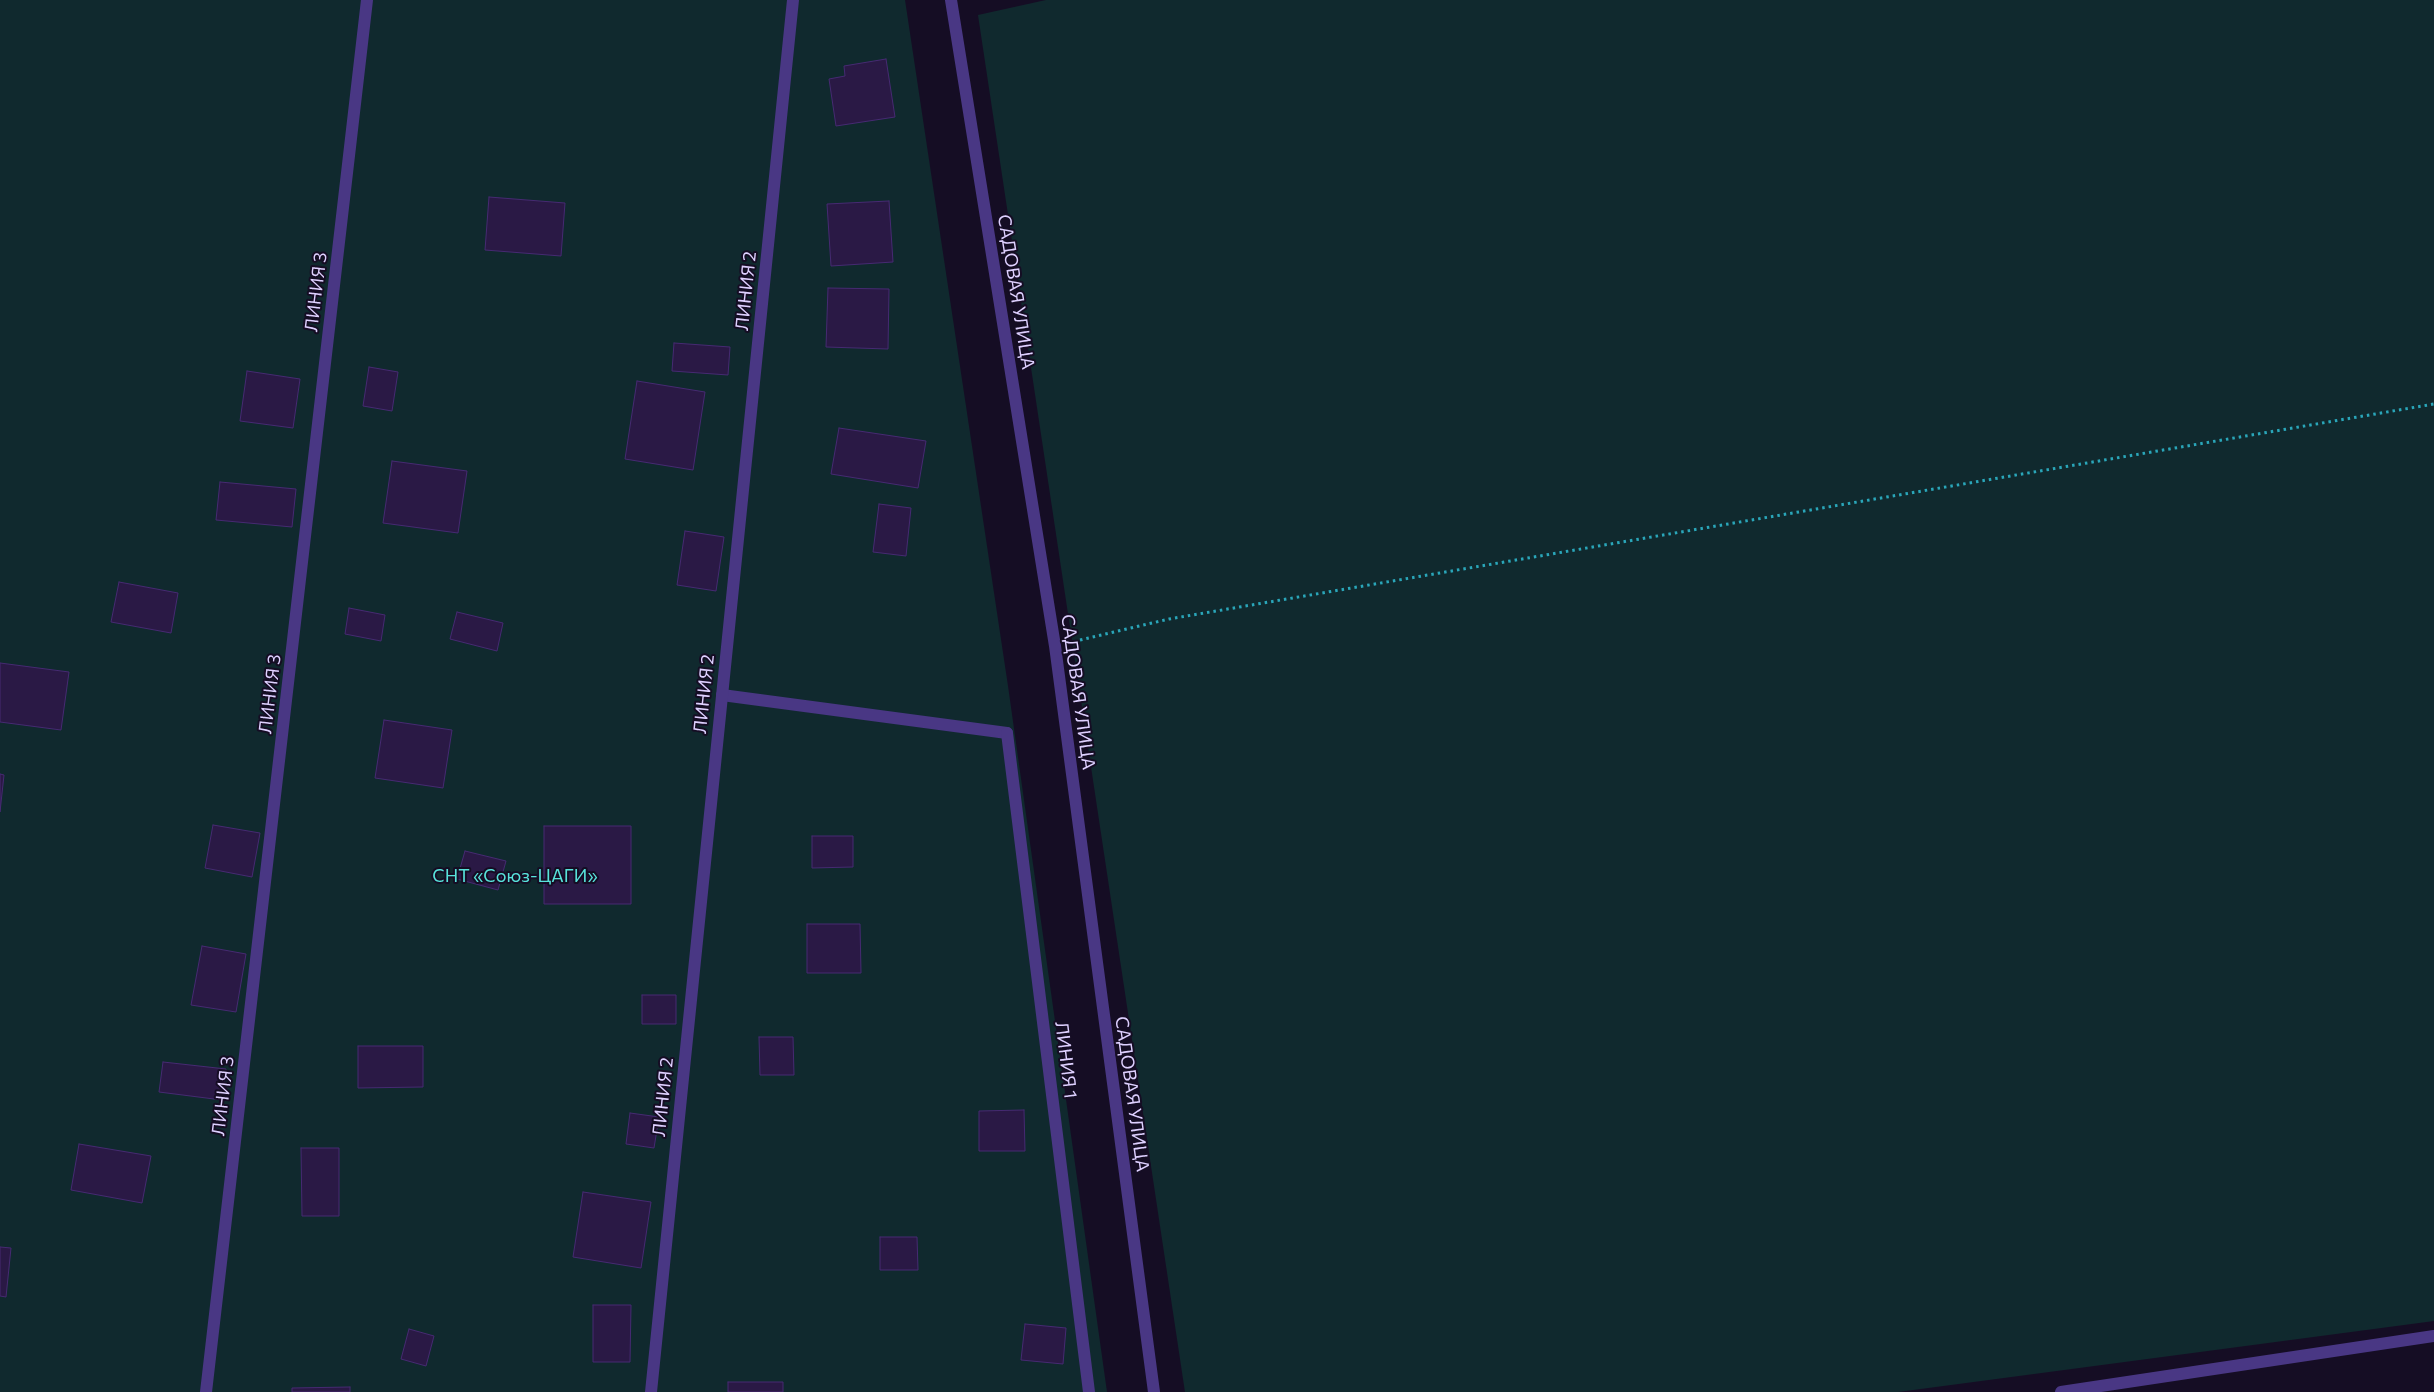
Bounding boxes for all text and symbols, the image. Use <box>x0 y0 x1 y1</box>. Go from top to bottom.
street label: САДОВАЯ УЛИЦА <box>993 213 1039 371</box>
street label: ЛИНИЯ 2 <box>731 250 761 332</box>
street label: ЛИНИЯ 3 <box>300 251 332 333</box>
street label: САДОВАЯ УЛИЦА <box>1056 613 1100 771</box>
street label: ЛИНИЯ 3 <box>254 653 286 735</box>
street label: ЛИНИЯ 2 <box>689 653 719 735</box>
park label: СНТ «Союз-ЦАГИ» <box>432 865 598 887</box>
street label: САДОВАЯ УЛИЦА <box>1110 1015 1154 1173</box>
street label: ЛИНИЯ 1 <box>1051 1020 1081 1100</box>
street label: ЛИНИЯ 3 <box>207 1055 239 1137</box>
street label: ЛИНИЯ 2 <box>648 1056 678 1138</box>

